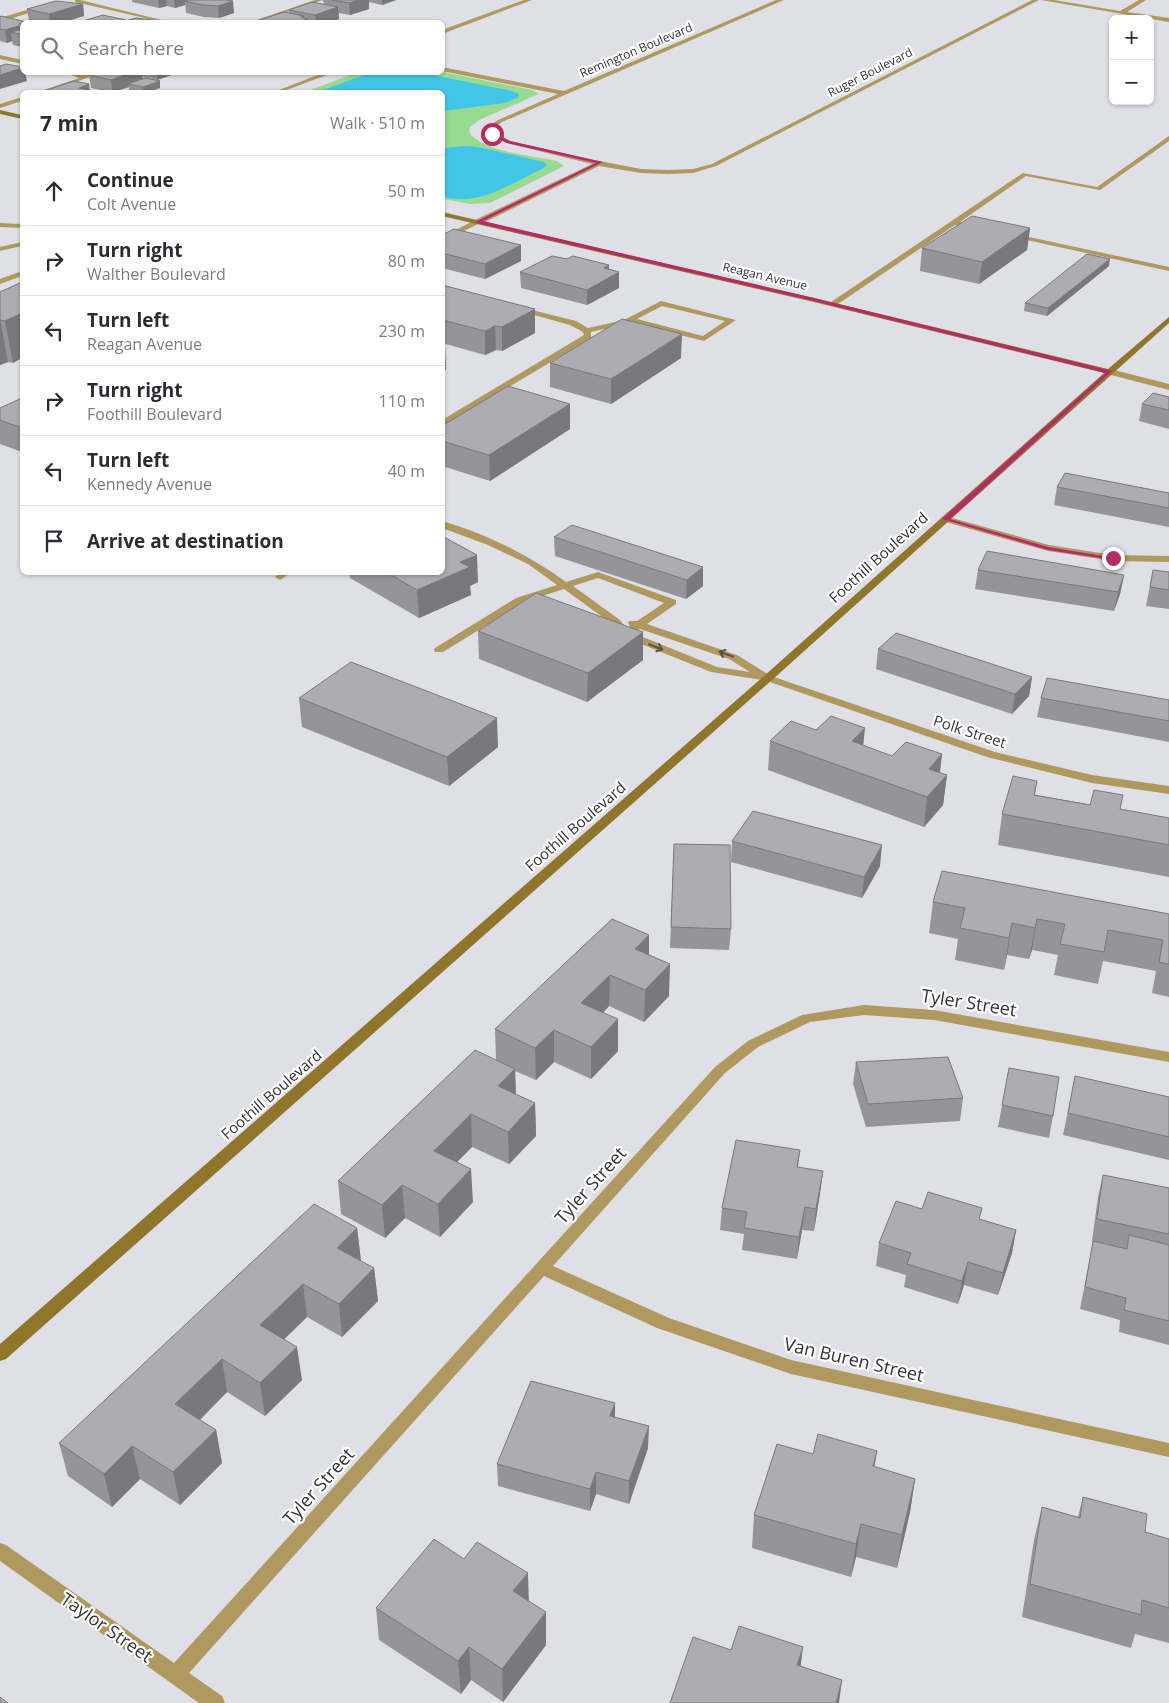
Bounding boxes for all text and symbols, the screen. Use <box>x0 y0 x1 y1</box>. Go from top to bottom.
map controls <box>1109 15 1154 105</box>
button: + <box>1109 15 1154 60</box>
street label: Remington Boulevard <box>577 19 695 81</box>
search box <box>20 20 445 75</box>
icon: search <box>38 34 66 62</box>
text: Search here <box>78 35 184 61</box>
street label: Ruger Boulevard <box>825 43 915 101</box>
button: − <box>1109 60 1154 105</box>
text: 7 min <box>40 109 98 137</box>
text: Walk · 510 m <box>330 112 425 134</box>
route start <box>481 123 504 146</box>
text: Continue <box>87 167 174 193</box>
icon: ahead <box>40 177 68 205</box>
text: 50 m <box>388 180 425 202</box>
text: Colt Avenue <box>87 193 176 215</box>
text: Turn right <box>87 237 182 263</box>
icon: right <box>40 247 68 275</box>
text: 80 m <box>388 250 425 272</box>
street label: Reagan Avenue <box>721 258 809 294</box>
text: Walther Boulevard <box>87 263 226 285</box>
text: Turn left <box>87 307 169 333</box>
icon: left <box>40 317 68 345</box>
text: 230 m <box>379 320 425 342</box>
text: Reagan Avenue <box>87 333 202 355</box>
text: Turn right <box>87 377 182 403</box>
icon: right <box>40 387 68 415</box>
text: 110 m <box>379 390 425 412</box>
text: Foothill Boulevard <box>87 403 222 425</box>
text: Turn left <box>87 447 169 473</box>
icon: left <box>40 457 68 485</box>
text: 40 m <box>388 460 425 482</box>
text: Kennedy Avenue <box>87 473 212 495</box>
street label: Foothill Boulevard <box>824 507 932 607</box>
icon: arrive <box>40 527 68 555</box>
text: Arrive at destination <box>87 528 284 554</box>
route end <box>1102 547 1125 570</box>
one-way arrow <box>647 643 663 652</box>
one-way arrow <box>718 649 734 658</box>
street label: Polk Street <box>931 710 1009 752</box>
street label: Foothill Boulevard <box>521 777 629 875</box>
street label: Tyler Street <box>920 983 1018 1021</box>
street label: Foothill Boulevard <box>217 1045 325 1143</box>
street label: Tyler Street <box>549 1141 631 1229</box>
street label: Van Buren Street <box>782 1331 926 1387</box>
street label: Tyler Street <box>277 1442 359 1530</box>
street label: Taylor Street <box>56 1587 158 1667</box>

